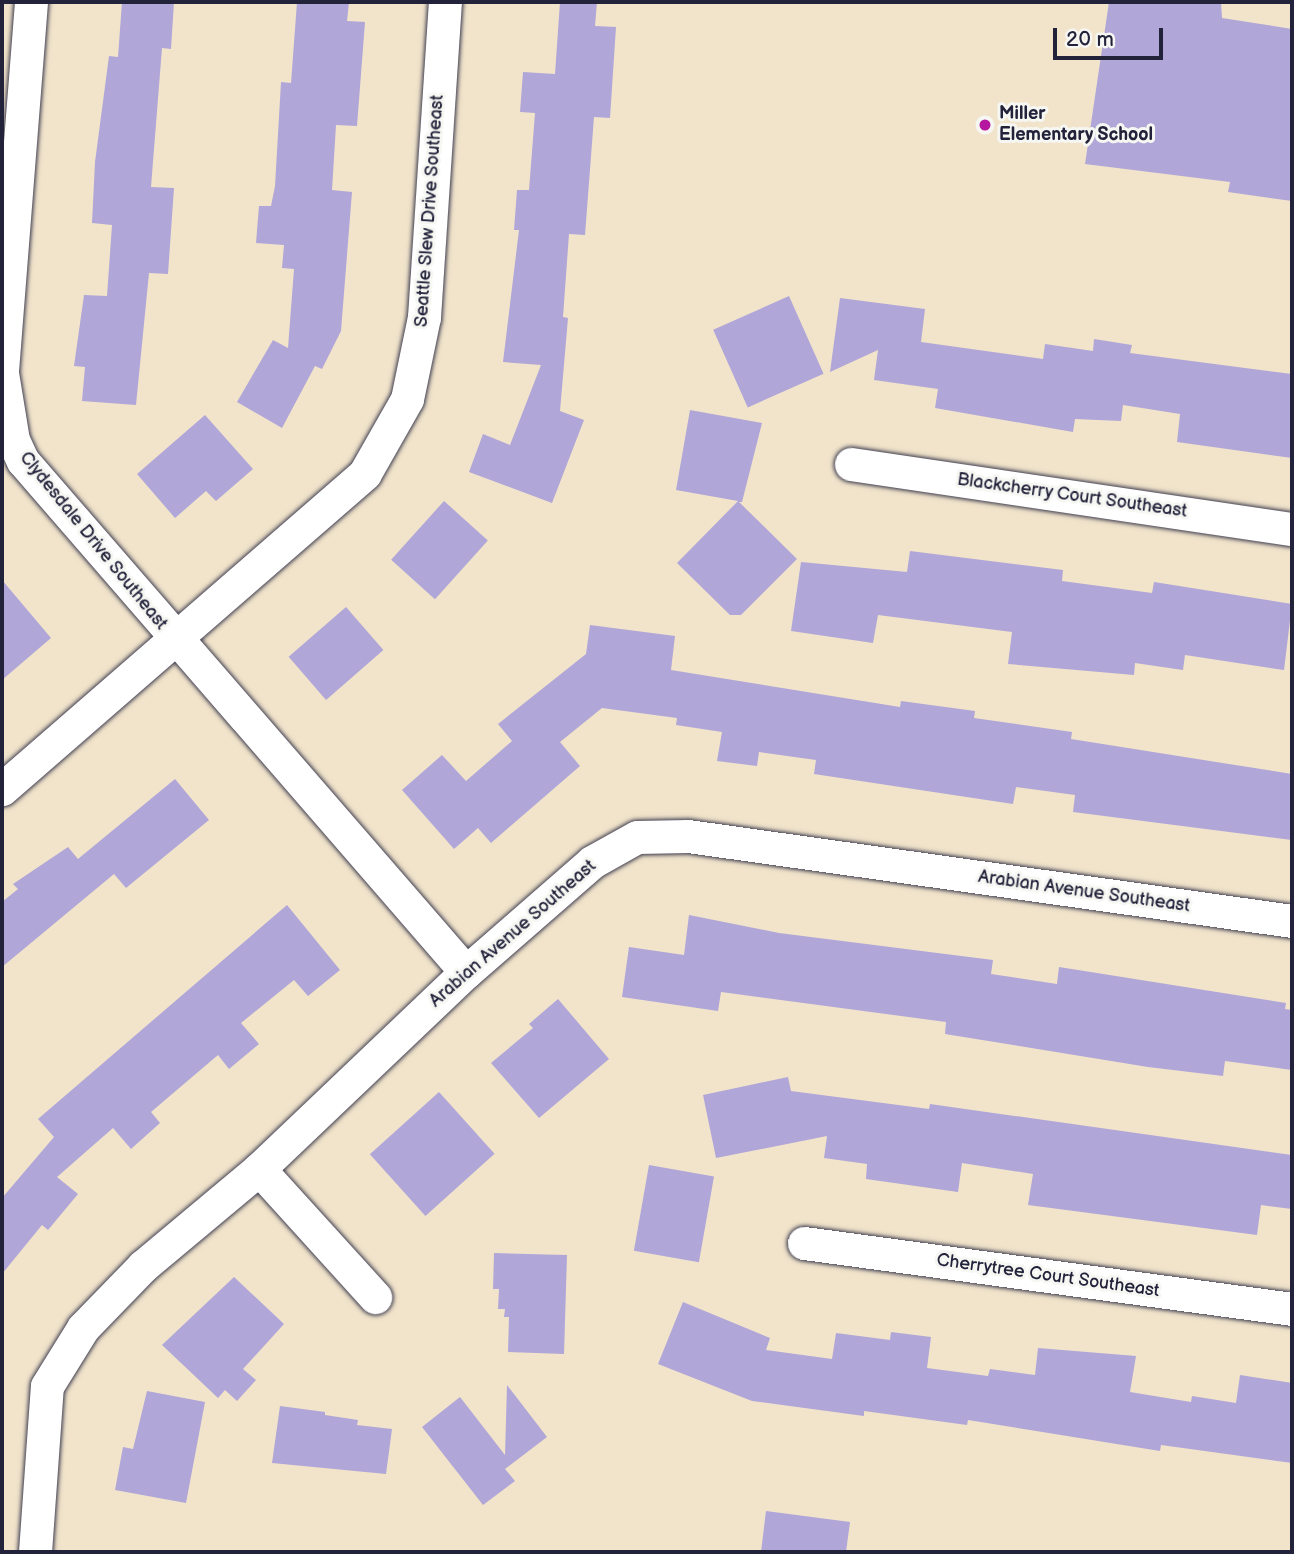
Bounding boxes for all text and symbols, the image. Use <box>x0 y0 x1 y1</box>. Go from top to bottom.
scale bar <box>1056 14 1166 58</box>
text: 20 m <box>1066 27 1114 52</box>
street label: Seattle Slew Drive Southeast <box>411 94 449 328</box>
place label: Miller Elementary School <box>999 104 1154 146</box>
marker: Miller Elementary School <box>977 117 993 133</box>
street label: Clydesdale Drive Southeast <box>14 447 172 635</box>
street label: Blackcherry Court Southeast <box>955 469 1189 523</box>
street label: Arabian Avenue Southeast <box>425 856 601 1012</box>
street label: Arabian Avenue Southeast <box>977 866 1191 918</box>
street label: Cherrytree Court Southeast <box>935 1250 1161 1302</box>

